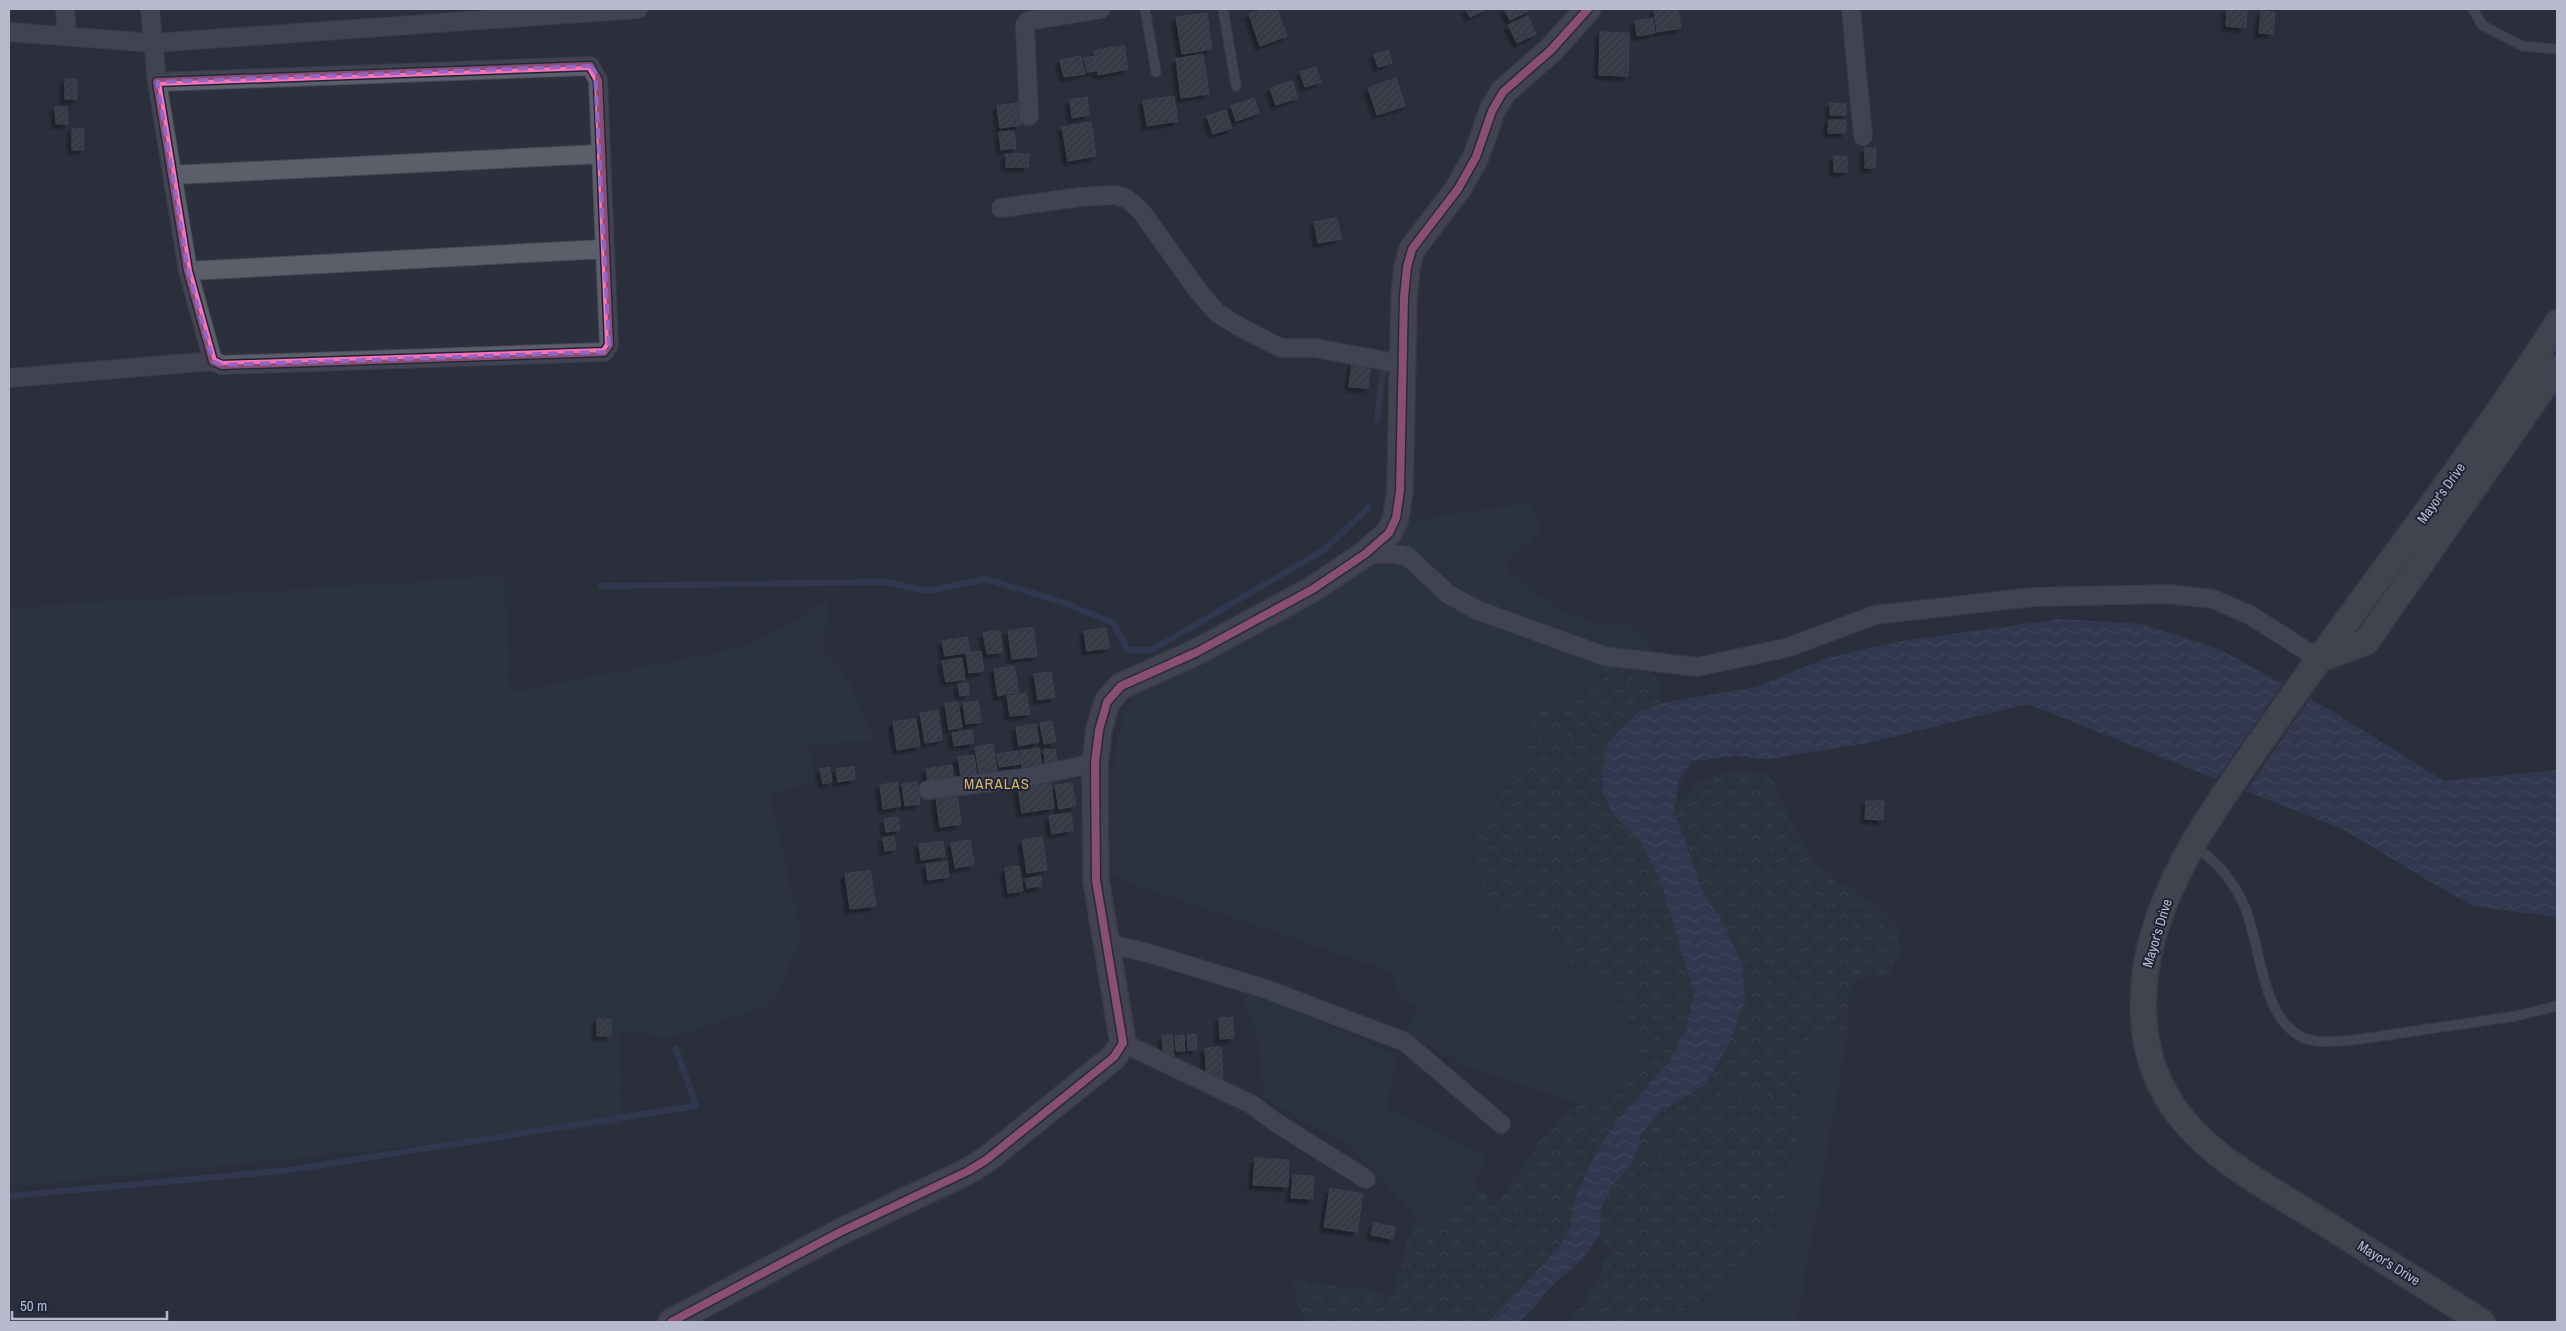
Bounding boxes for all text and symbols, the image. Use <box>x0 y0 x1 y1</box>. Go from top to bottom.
street label: Mayor's Drive <box>2413 459 2469 527</box>
district label: MARALAS <box>964 773 1030 794</box>
street label: Mayor's Drive <box>2138 897 2176 969</box>
street label: Mayor's Drive <box>2354 1237 2424 1289</box>
scale bar <box>12 1288 168 1320</box>
text: 50 m <box>20 1295 47 1316</box>

